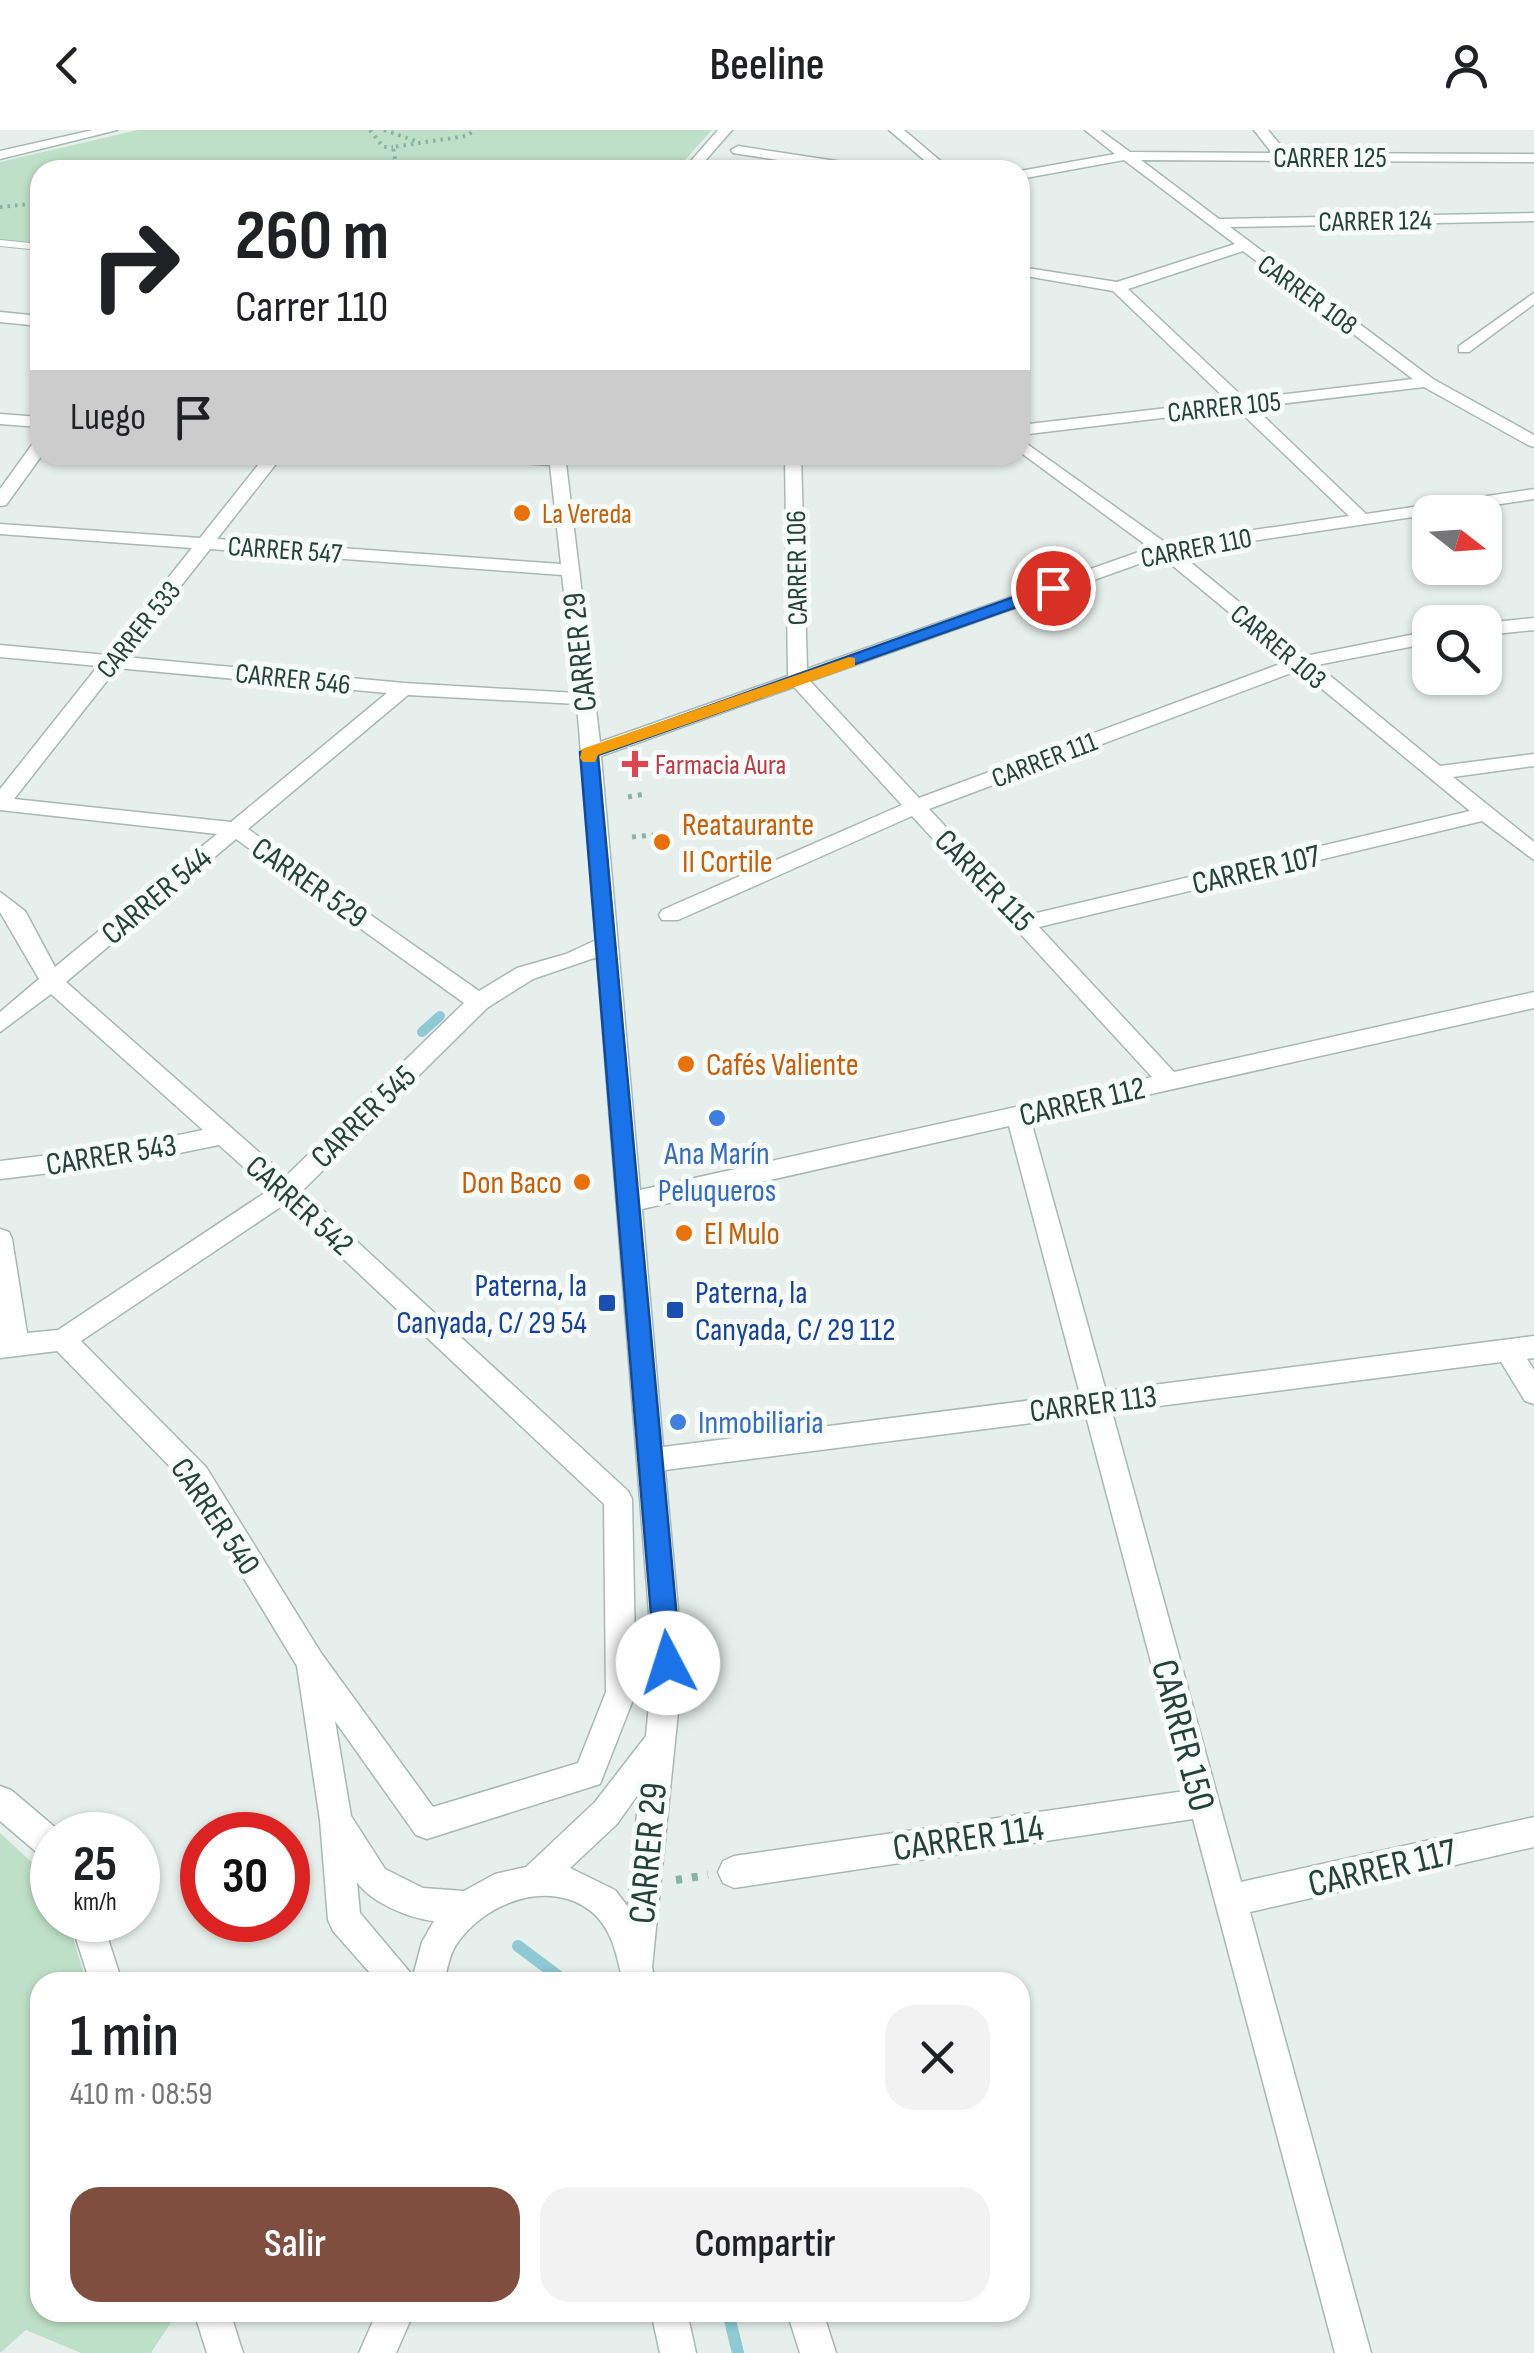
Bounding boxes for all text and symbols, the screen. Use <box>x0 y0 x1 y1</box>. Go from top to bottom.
icon: back <box>40 38 95 93</box>
text: Beeline <box>709 38 825 93</box>
icon: person <box>1439 38 1494 93</box>
street label: CARRER 125 <box>1273 142 1387 175</box>
text: 260 m <box>235 195 389 279</box>
icon: right <box>70 200 200 330</box>
street label: CARRER 124 <box>1318 204 1432 239</box>
street label: CARRER 108 <box>1251 248 1363 342</box>
text: Carrer 110 <box>235 280 388 335</box>
street label: CARRER 105 <box>1166 385 1283 430</box>
icon: arrive <box>166 390 221 445</box>
text: Luego <box>70 395 146 440</box>
north arrow <box>1412 495 1502 585</box>
map controls <box>1412 495 1502 695</box>
place label: La Vereda <box>542 498 632 531</box>
marker: La Vereda <box>511 502 533 524</box>
street label: CARRER 106 <box>780 510 815 626</box>
street label: CARRER 110 <box>1138 522 1255 575</box>
street label: CARRER 547 <box>227 530 343 571</box>
pin <box>1011 546 1096 631</box>
icon: arrive <box>1026 561 1081 616</box>
street label: CARRER 533 <box>90 575 188 685</box>
street label: CARRER 29 <box>555 591 606 713</box>
street label: CARRER 103 <box>1224 598 1332 697</box>
button: search <box>1412 605 1502 695</box>
street label: CARRER 546 <box>234 657 352 702</box>
street label: CARRER 111 <box>987 725 1102 795</box>
place label: Farmacia Aura <box>655 749 786 782</box>
marker: Farmacia Aura <box>624 753 646 775</box>
place label: Reataurante II Cortile <box>682 806 814 882</box>
street label: CARRER 115 <box>926 822 1042 940</box>
street label: CARRER 529 <box>244 829 374 937</box>
marker: Reataurante II Cortile <box>651 831 673 853</box>
street label: CARRER 107 <box>1189 837 1324 904</box>
street label: CARRER 544 <box>94 839 220 953</box>
place label: Cafés Valiente <box>706 1046 859 1085</box>
marker: Cafés Valiente <box>675 1053 697 1075</box>
street label: CARRER 545 <box>303 1058 425 1177</box>
street label: CARRER 112 <box>1016 1069 1149 1136</box>
marker: Ana Marín Peluqueros <box>706 1107 728 1129</box>
street label: CARRER 543 <box>43 1126 179 1185</box>
place label: Ana Marín Peluqueros <box>658 1135 776 1211</box>
street label: CARRER 542 <box>237 1148 361 1265</box>
place label: Don Baco <box>462 1164 562 1203</box>
marker: Don Baco <box>571 1171 593 1193</box>
place label: El Mulo <box>704 1215 780 1254</box>
marker: El Mulo <box>673 1222 695 1244</box>
place label: Paterna, la Canyada, C/ 29 54 <box>396 1267 587 1343</box>
place label: Paterna, la Canyada, C/ 29 112 <box>695 1274 895 1350</box>
marker: Paterna, la Canyada, C/ 29 54 <box>596 1292 618 1314</box>
marker: Paterna, la Canyada, C/ 29 112 <box>664 1299 686 1321</box>
street label: CARRER 113 <box>1027 1377 1159 1432</box>
place label: Inmobiliaria <box>698 1404 824 1443</box>
marker: Inmobiliaria <box>667 1411 689 1433</box>
street label: CARRER 540 <box>162 1451 268 1583</box>
position arrow <box>616 1611 720 1715</box>
street label: CARRER 150 <box>1141 1655 1224 1816</box>
street label: CARRER 29 <box>620 1781 677 1926</box>
street label: CARRER 114 <box>890 1806 1047 1871</box>
speed limit sign: 30 <box>180 1812 310 1942</box>
street label: CARRER 117 <box>1304 1830 1461 1907</box>
text: 25 <box>73 1835 117 1895</box>
text: km/h <box>73 1887 117 1918</box>
text: 1 min <box>70 2001 179 2073</box>
button: close <box>885 2005 990 2110</box>
text: 410 m · 08:59 <box>70 2075 212 2114</box>
button: Salir <box>70 2187 520 2302</box>
button: Compartir <box>540 2187 990 2302</box>

